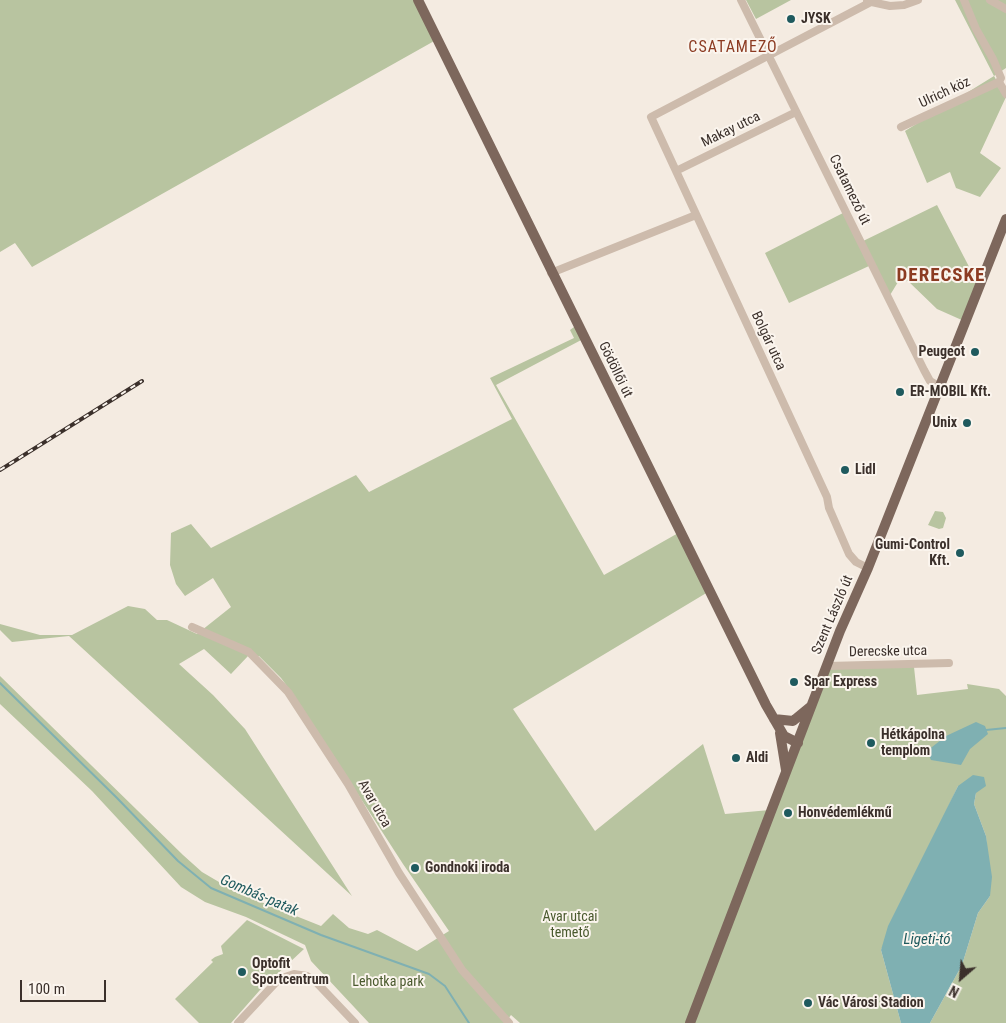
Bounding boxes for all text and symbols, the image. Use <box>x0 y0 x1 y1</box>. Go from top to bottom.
place label: JYSK <box>801 11 831 27</box>
marker: JYSK <box>785 13 797 25</box>
district label: CSATAMEZŐ <box>687 38 779 58</box>
street label: Ulrich köz <box>917 74 973 112</box>
street label: Makay utca <box>699 109 763 151</box>
street label: Csatamező út <box>825 152 873 228</box>
district label: DERECSKE <box>896 265 986 287</box>
street label: Bolgár utca <box>747 309 789 373</box>
street label: Gödöllői út <box>594 339 636 401</box>
place label: Peugeot <box>919 344 965 360</box>
marker: Peugeot <box>969 346 981 358</box>
place label: ER-MOBIL Kft. <box>910 384 991 400</box>
marker: ER-MOBIL Kft. <box>894 386 906 398</box>
place label: Unix <box>932 415 957 431</box>
marker: Unix <box>961 417 973 429</box>
place label: Lidl <box>855 462 876 478</box>
marker: Lidl <box>839 464 851 476</box>
place label: Gumi-Control Kft. <box>875 537 950 570</box>
marker: Gumi-Control Kft. <box>954 547 966 559</box>
street label: Szent László út <box>809 573 857 657</box>
street label: Derecske utca <box>849 643 927 661</box>
place label: Spar Express <box>804 674 877 690</box>
marker: Spar Express <box>788 676 800 688</box>
place label: Hétkápolna templom <box>881 727 945 760</box>
marker: Hétkápolna templom <box>865 737 877 749</box>
place label: Aldi <box>746 750 768 766</box>
marker: Aldi <box>730 752 742 764</box>
street label: Avar utca <box>354 777 394 831</box>
place label: Honvédemlékmű <box>798 805 892 821</box>
marker: Honvédemlékmű <box>782 807 794 819</box>
place label: Gondnoki iroda <box>425 860 510 876</box>
marker: Gondnoki iroda <box>409 862 421 874</box>
water label: Gombás-patak <box>217 871 301 921</box>
park label: Avar utcai temető <box>542 909 598 942</box>
water label: Ligeti-tó <box>904 931 950 949</box>
north arrow <box>936 953 986 1003</box>
place label: Optofit Sportcentrum <box>252 956 329 989</box>
marker: Optofit Sportcentrum <box>236 966 248 978</box>
scale bar <box>22 970 109 1002</box>
park label: Lehotka park <box>352 974 424 990</box>
text: 100 m <box>28 980 65 998</box>
text: N <box>947 982 962 1000</box>
place label: Vác Városi Stadion <box>818 995 924 1011</box>
marker: Vác Városi Stadion <box>802 997 814 1009</box>

